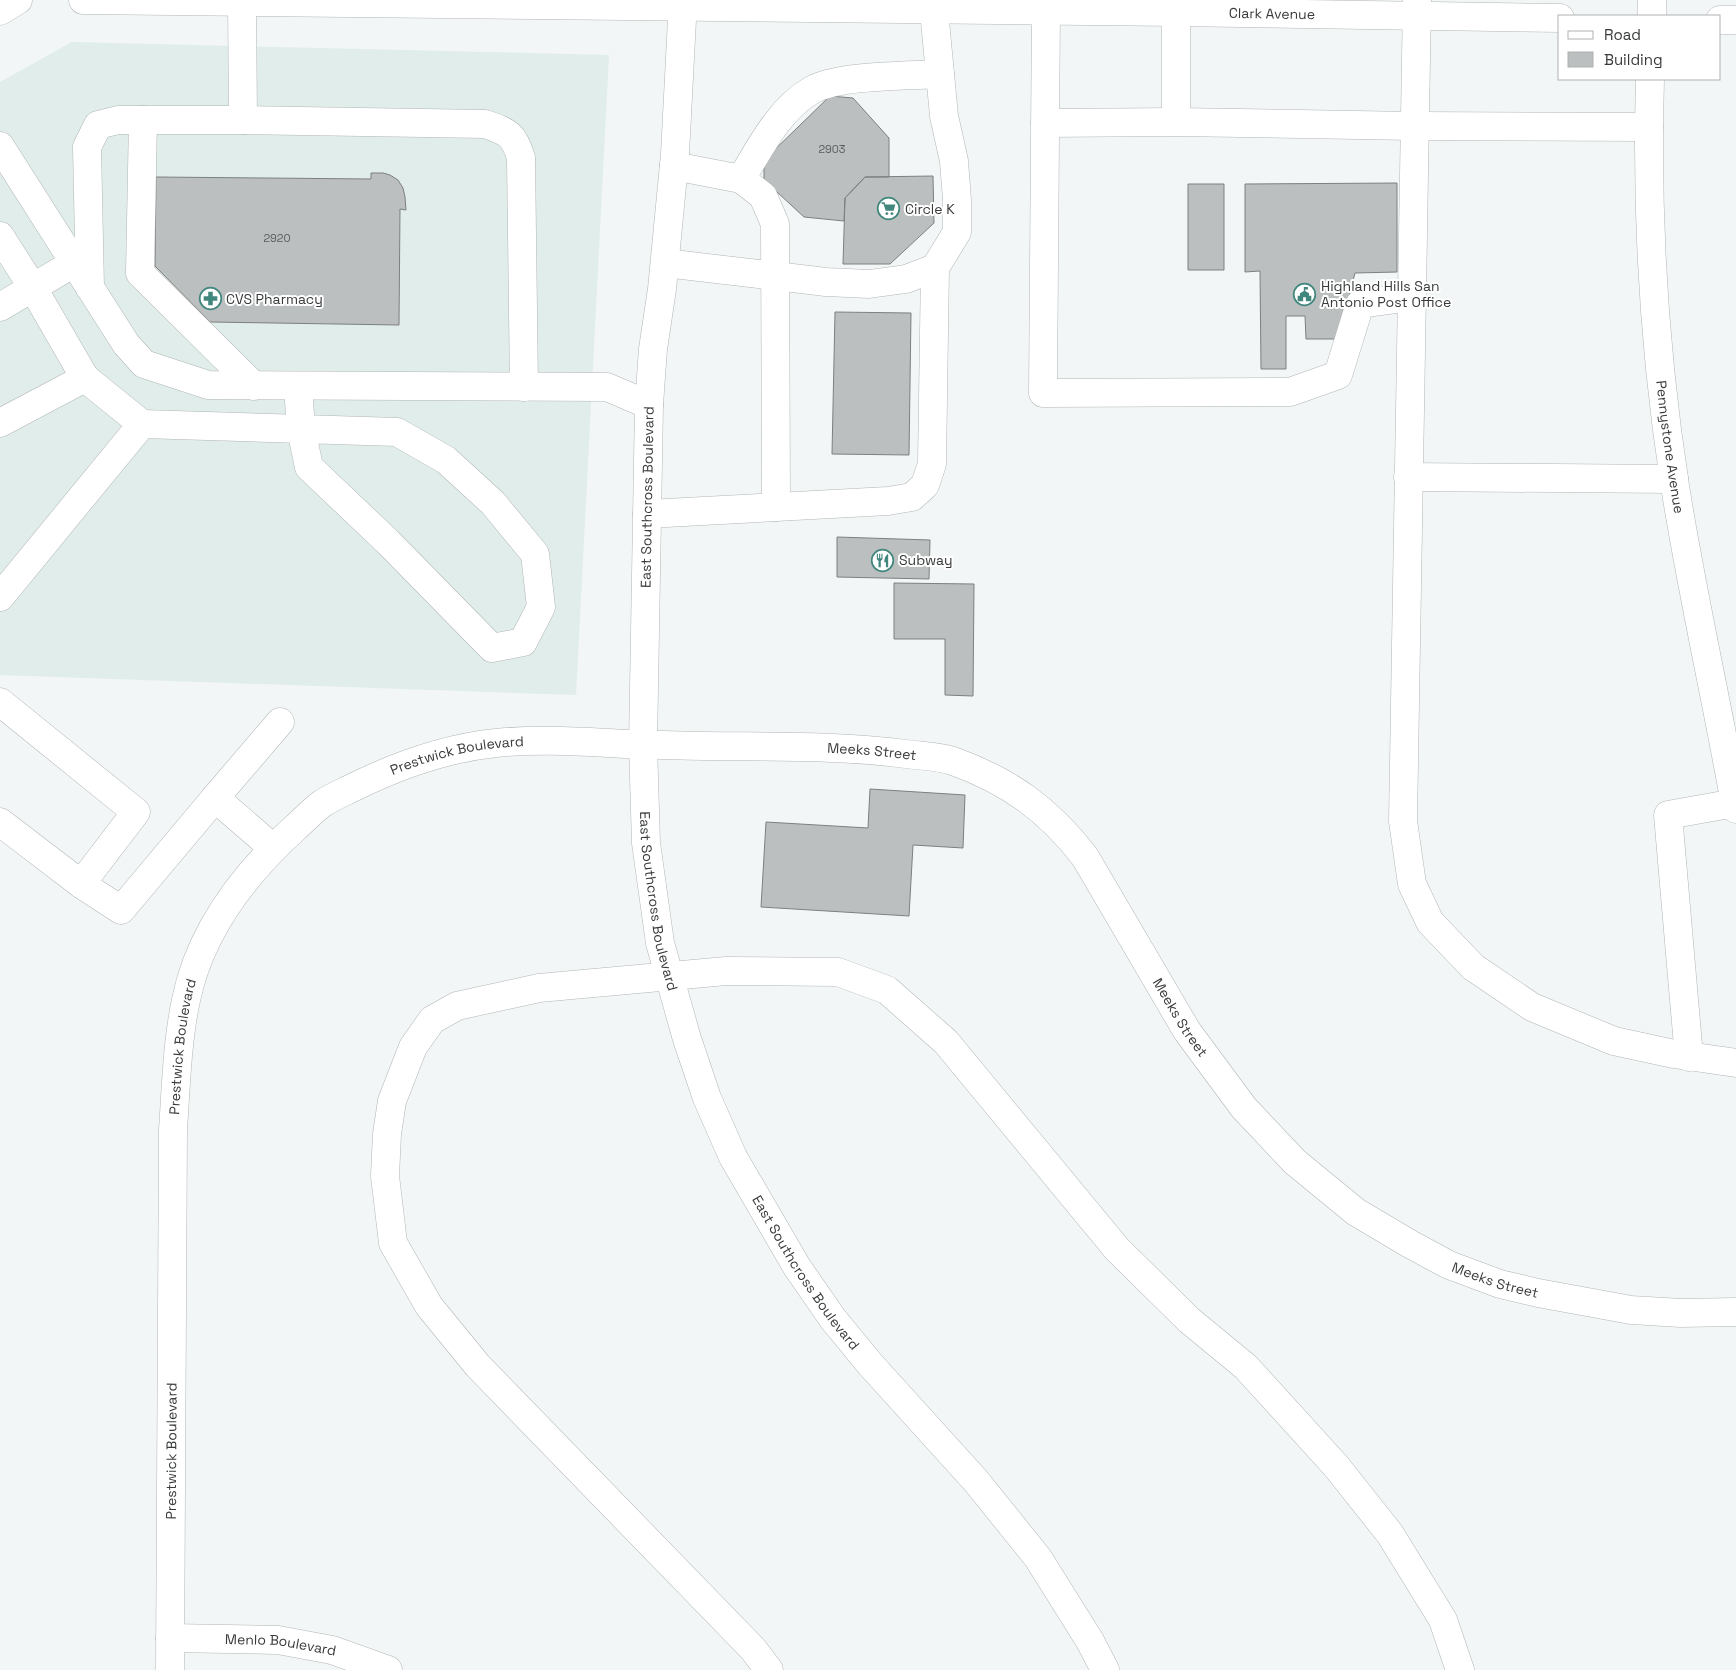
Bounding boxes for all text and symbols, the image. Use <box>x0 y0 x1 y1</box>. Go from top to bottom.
street label: Clark Avenue <box>1229 4 1315 23</box>
legend <box>1558 15 1721 80</box>
text: Road <box>1604 25 1641 44</box>
text: Building <box>1604 50 1663 69</box>
house number: 2903 <box>818 142 846 156</box>
supermarket icon: Circle K <box>877 197 901 221</box>
place label: Circle K <box>905 200 955 218</box>
house number: 2920 <box>263 231 291 245</box>
place label: Highland Hills San Antonio Post Office <box>1321 277 1451 311</box>
public building icon: Highland Hills San Antonio Post Office <box>1293 282 1317 306</box>
pharmacy icon: CVS Pharmacy <box>198 287 222 311</box>
place label: CVS Pharmacy <box>226 290 323 308</box>
street label: Pennystone Avenue <box>1652 380 1688 515</box>
street label: East Southcross Boulevard <box>636 406 658 588</box>
restaurant icon: Subway <box>871 548 895 572</box>
place label: Subway <box>899 551 953 569</box>
street label: Prestwick Boulevard <box>387 732 524 779</box>
street label: Meeks Street <box>827 739 917 764</box>
street label: East Southcross Boulevard <box>636 811 682 993</box>
street label: Meeks Street <box>1149 975 1212 1060</box>
street label: Prestwick Boulevard <box>165 976 200 1115</box>
street label: East Southcross Boulevard <box>748 1192 864 1353</box>
street label: Meeks Street <box>1449 1258 1540 1302</box>
street label: Prestwick Boulevard <box>162 1382 181 1520</box>
street label: Menlo Boulevard <box>225 1630 338 1660</box>

